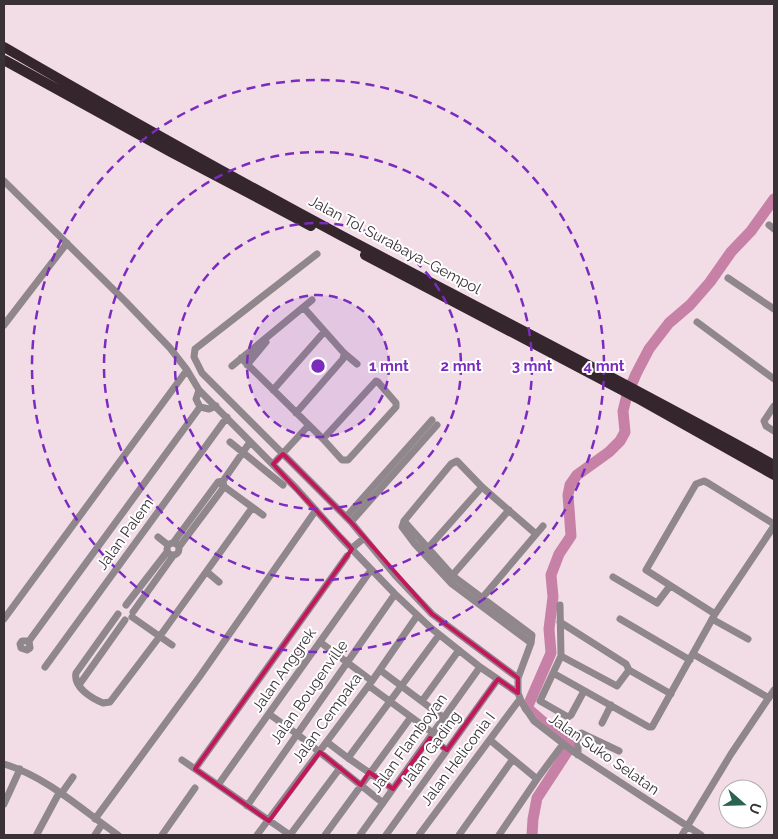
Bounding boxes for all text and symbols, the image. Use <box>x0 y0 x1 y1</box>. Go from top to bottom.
street label: Jalan Tol Surabaya–Gempol <box>306 192 485 299</box>
centre of rings <box>309 357 327 375</box>
text: 1 mnt <box>369 357 409 375</box>
text: 2 mnt <box>441 357 482 375</box>
text: 3 mnt <box>512 357 553 375</box>
text: 4 mnt <box>584 357 625 375</box>
street label: Jalan Palem <box>93 495 157 573</box>
street label: Jalan Anggrek <box>248 624 320 716</box>
street label: Jalan Bougenville <box>266 636 352 747</box>
street label: Jalan Cempaka <box>288 670 366 766</box>
street label: Jalan Flamboyan <box>367 690 451 796</box>
street label: Jalan Gading <box>397 707 465 791</box>
street label: Jalan Heliconia I <box>417 709 499 809</box>
street label: Jalan Suko Selatan <box>545 709 663 799</box>
north arrow <box>718 779 768 829</box>
text: U <box>746 801 765 816</box>

